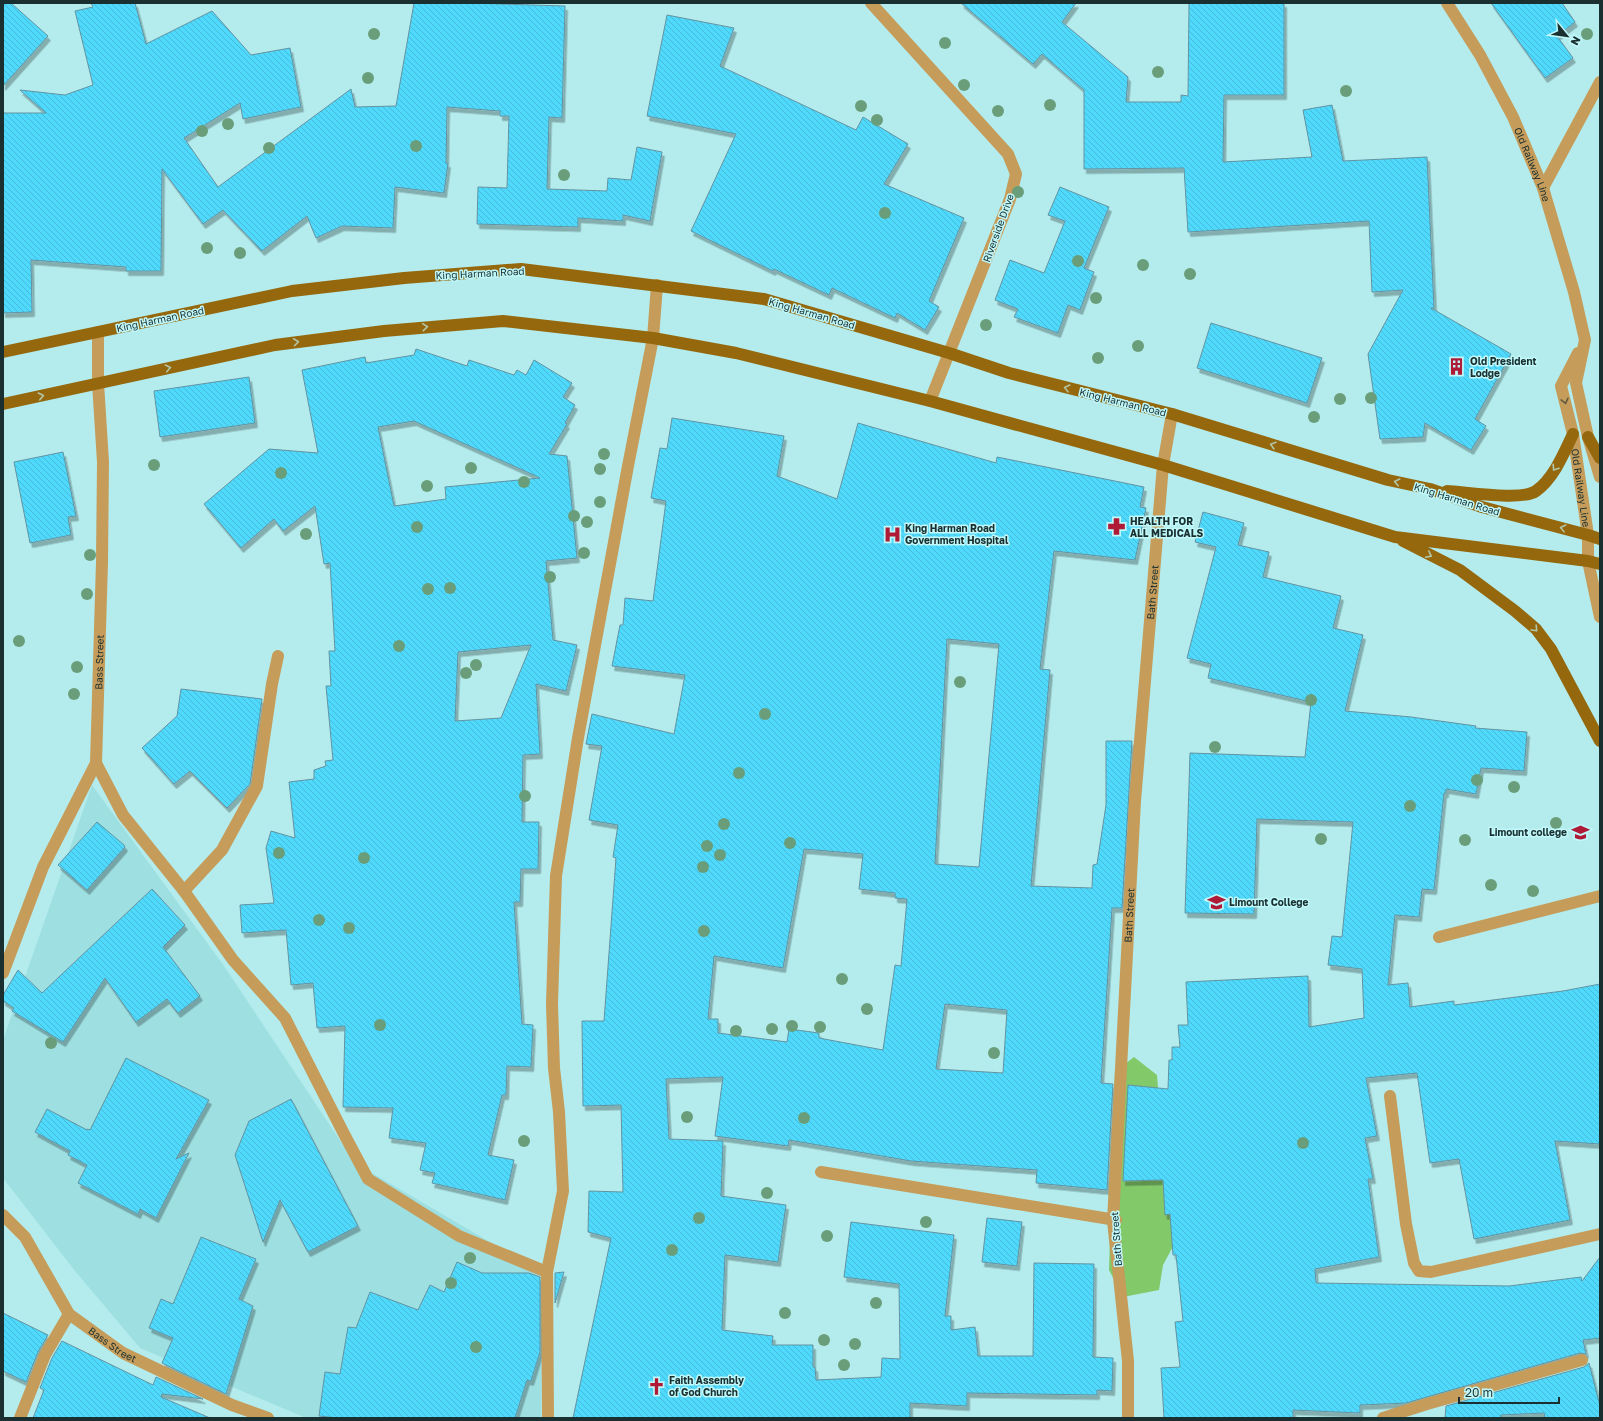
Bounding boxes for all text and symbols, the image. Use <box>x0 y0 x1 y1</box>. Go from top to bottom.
north arrow <box>1547 16 1587 56</box>
text: N <box>1568 34 1584 48</box>
street label: Old Railway Line <box>1512 125 1553 203</box>
street label: Riverside Drive <box>980 192 1016 264</box>
street label: King Harman Road <box>435 265 525 281</box>
street label: King Harman Road <box>767 295 857 331</box>
street label: King Harman Road <box>115 304 205 334</box>
one-way arrow <box>422 323 428 332</box>
one-way arrow <box>292 338 299 347</box>
place label: Old President Lodge <box>1470 355 1536 379</box>
building icon: Old President Lodge <box>1447 357 1467 377</box>
one-way arrow <box>165 364 171 372</box>
one-way arrow <box>1063 384 1070 392</box>
street label: King Harman Road <box>1078 385 1168 419</box>
one-way arrow <box>38 392 44 400</box>
one-way arrow <box>1560 397 1569 404</box>
one-way arrow <box>1269 441 1276 450</box>
street label: Old Railway Line <box>1569 448 1593 528</box>
one-way arrow <box>1553 464 1560 471</box>
one-way arrow <box>1394 478 1401 487</box>
street label: King Harman Road <box>1413 480 1501 518</box>
place label: HEALTH FOR ALL MEDICALS <box>1130 515 1203 539</box>
pharmacy icon: HEALTH FOR ALL MEDICALS <box>1107 517 1127 537</box>
place label: King Harman Road Government Hospital <box>905 522 1009 546</box>
hospital icon: King Harman Road Government Hospital <box>882 524 902 544</box>
one-way arrow <box>1559 524 1566 533</box>
one-way arrow <box>1425 550 1433 558</box>
street label: Bath Street <box>1144 564 1161 620</box>
one-way arrow <box>1530 625 1537 632</box>
street label: Bass Street <box>92 634 106 690</box>
school or university icon: Limount college <box>1570 822 1590 842</box>
place label: Limount college <box>1489 826 1567 838</box>
street label: Bath Street <box>1122 888 1136 943</box>
school or university icon: Limount College <box>1206 892 1226 912</box>
place label: Limount College <box>1229 896 1308 908</box>
street label: Bath Street <box>1108 1211 1124 1267</box>
street label: Bass Street <box>86 1324 138 1365</box>
place label: Faith Assembly of God Church <box>669 1374 744 1398</box>
church icon: Faith Assembly of God Church <box>646 1376 666 1396</box>
scale bar <box>1459 1379 1559 1405</box>
text: 20 m <box>1465 1385 1493 1400</box>

